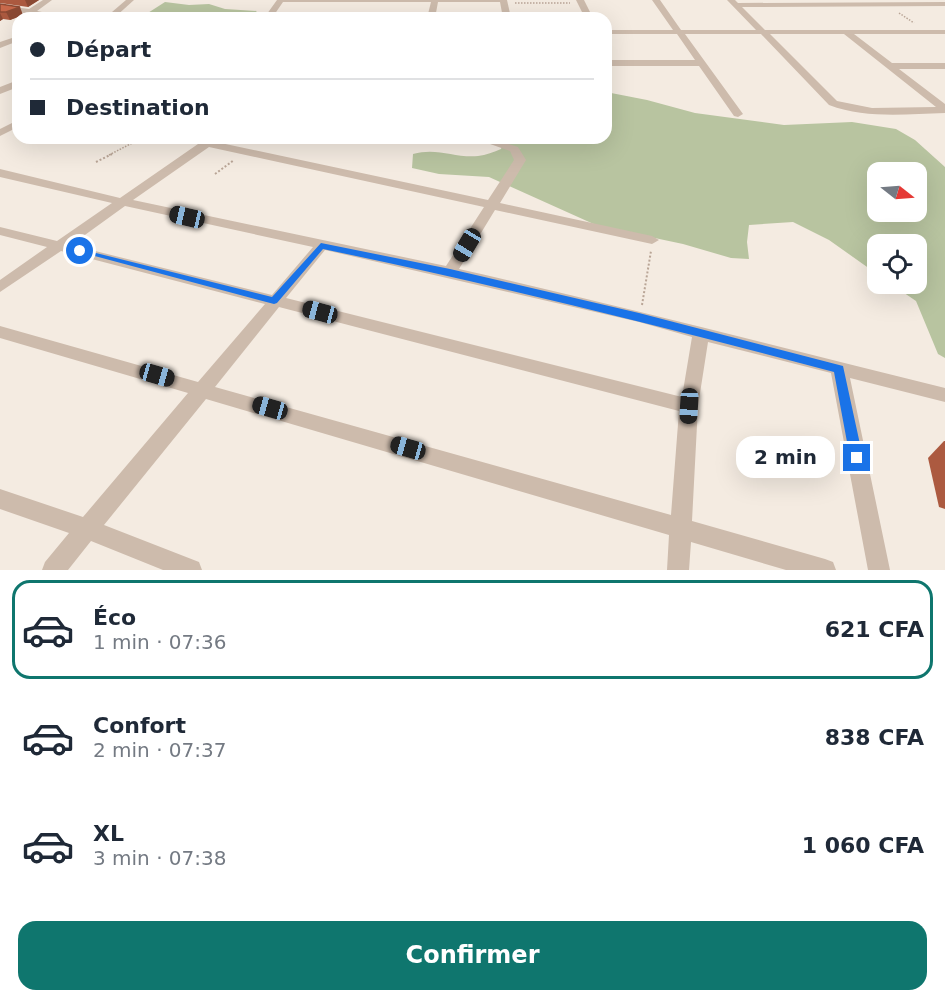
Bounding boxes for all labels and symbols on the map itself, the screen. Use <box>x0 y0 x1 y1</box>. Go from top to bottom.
north arrow <box>867 162 927 222</box>
car <box>167 204 207 230</box>
car <box>450 225 484 265</box>
route start <box>66 237 93 264</box>
car <box>300 299 340 325</box>
car <box>137 361 177 389</box>
car <box>679 388 699 424</box>
car <box>250 394 290 422</box>
car <box>388 434 428 462</box>
callout: 2 min <box>737 437 836 479</box>
route end <box>843 444 870 471</box>

